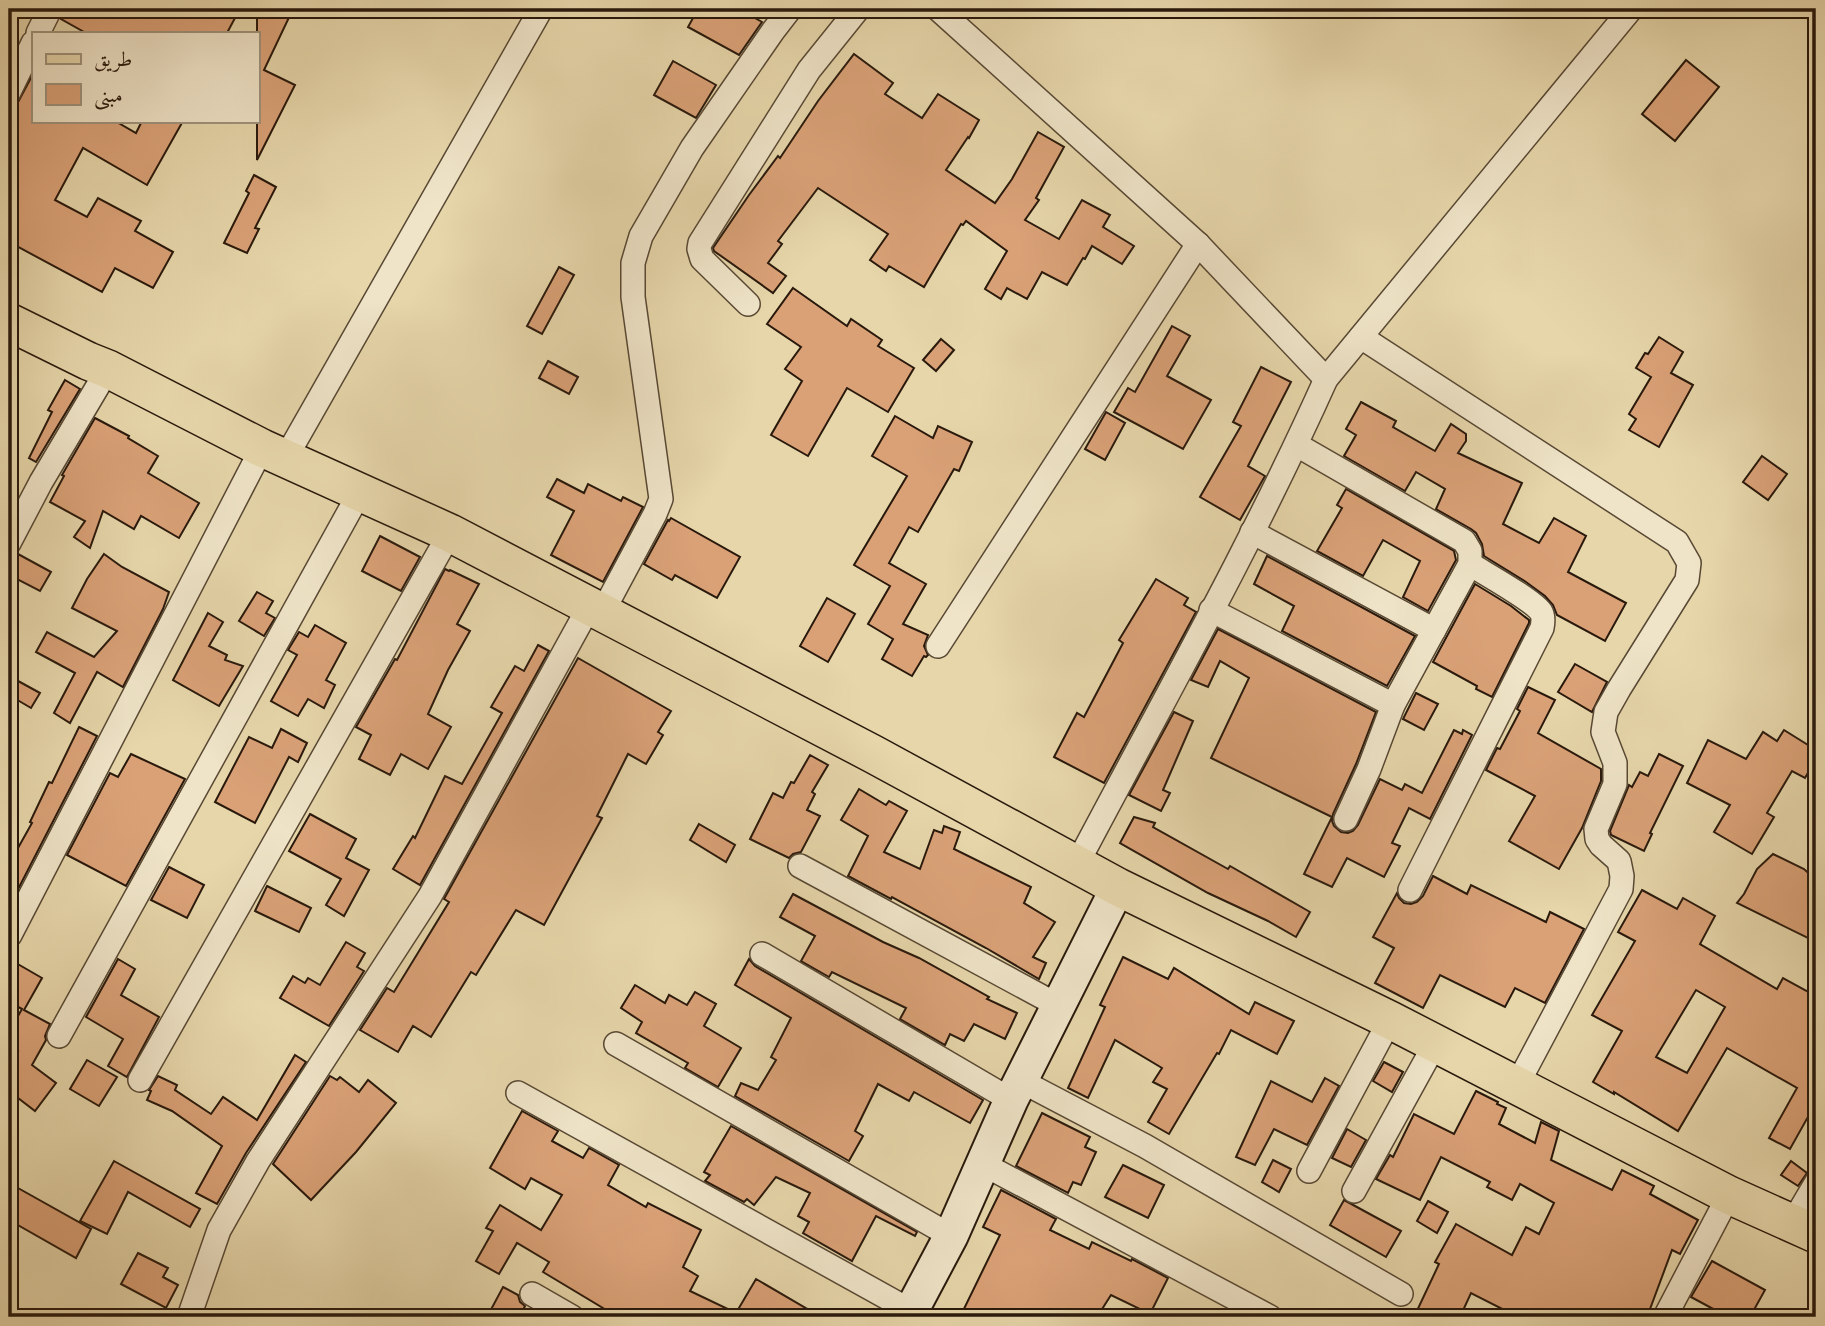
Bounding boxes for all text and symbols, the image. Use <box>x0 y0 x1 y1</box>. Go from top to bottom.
legend <box>32 32 259 122</box>
text: طريق <box>94 46 132 72</box>
text: مبنى <box>94 82 123 110</box>

